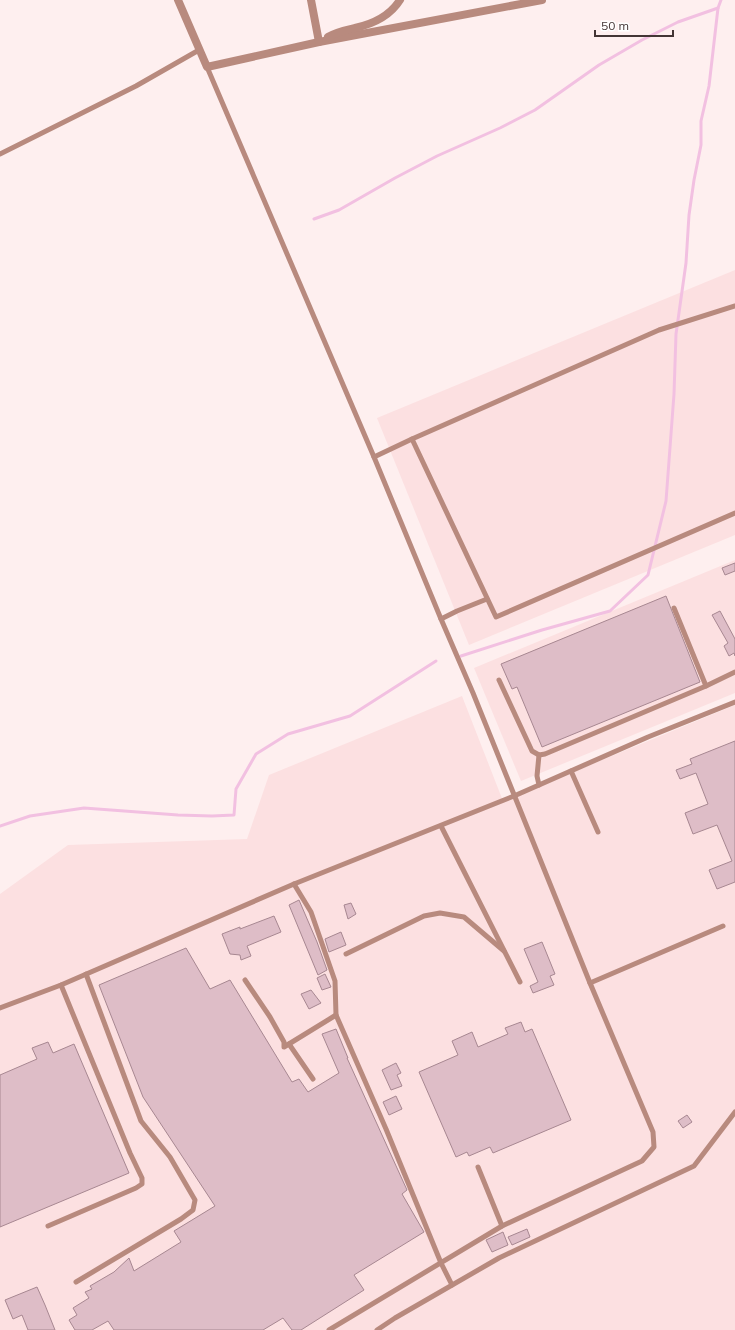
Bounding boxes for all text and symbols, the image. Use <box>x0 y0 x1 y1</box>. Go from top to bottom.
scale bar <box>595 12 673 38</box>
text: 50 m <box>601 18 629 33</box>

